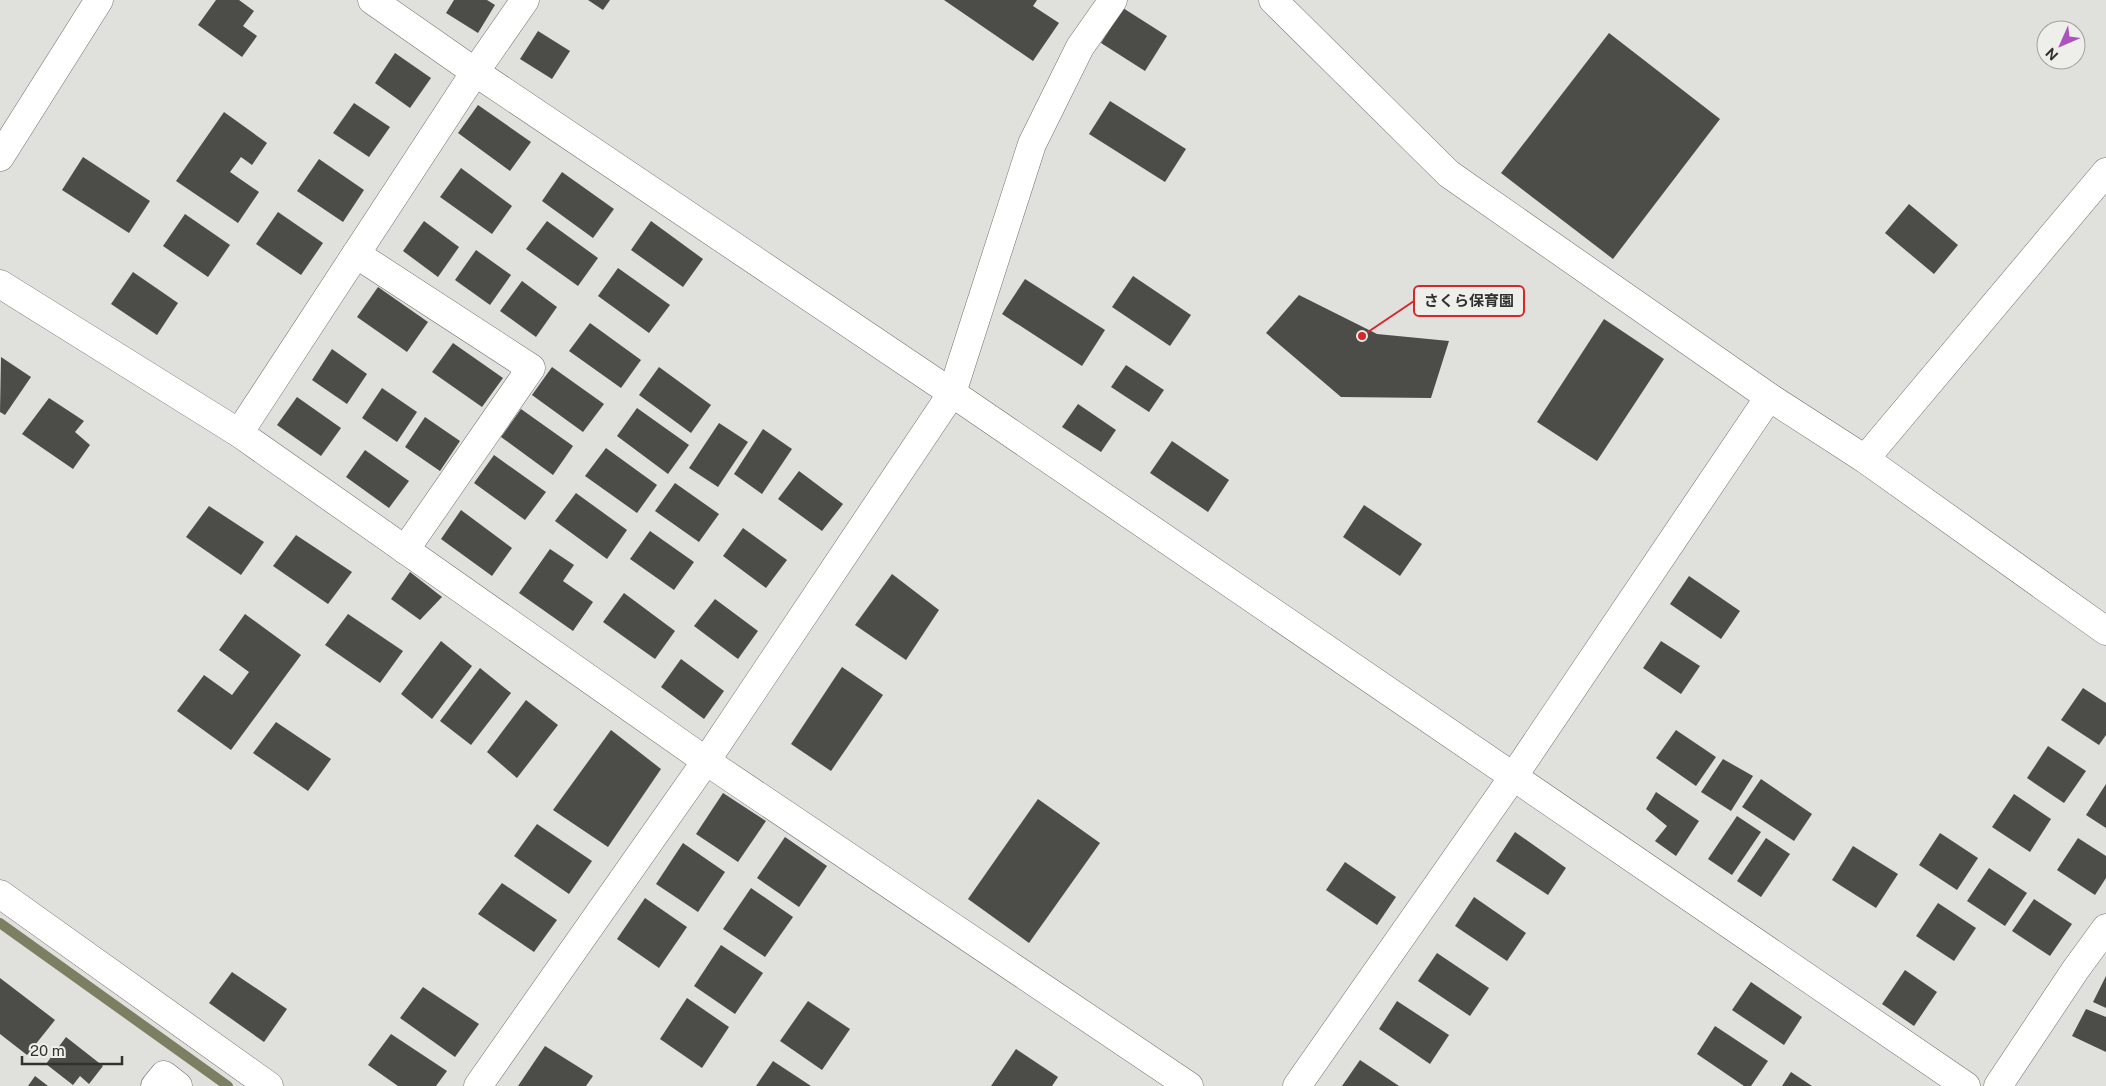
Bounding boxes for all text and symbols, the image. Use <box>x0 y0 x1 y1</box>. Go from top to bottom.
north arrow <box>2036 20 2086 70</box>
text: N <box>2042 45 2061 64</box>
callout: さくら保育園 <box>1414 286 1524 316</box>
text: さくら保育園 <box>1424 292 1514 309</box>
scale bar <box>22 1034 122 1066</box>
text: 20 m <box>30 1042 65 1059</box>

